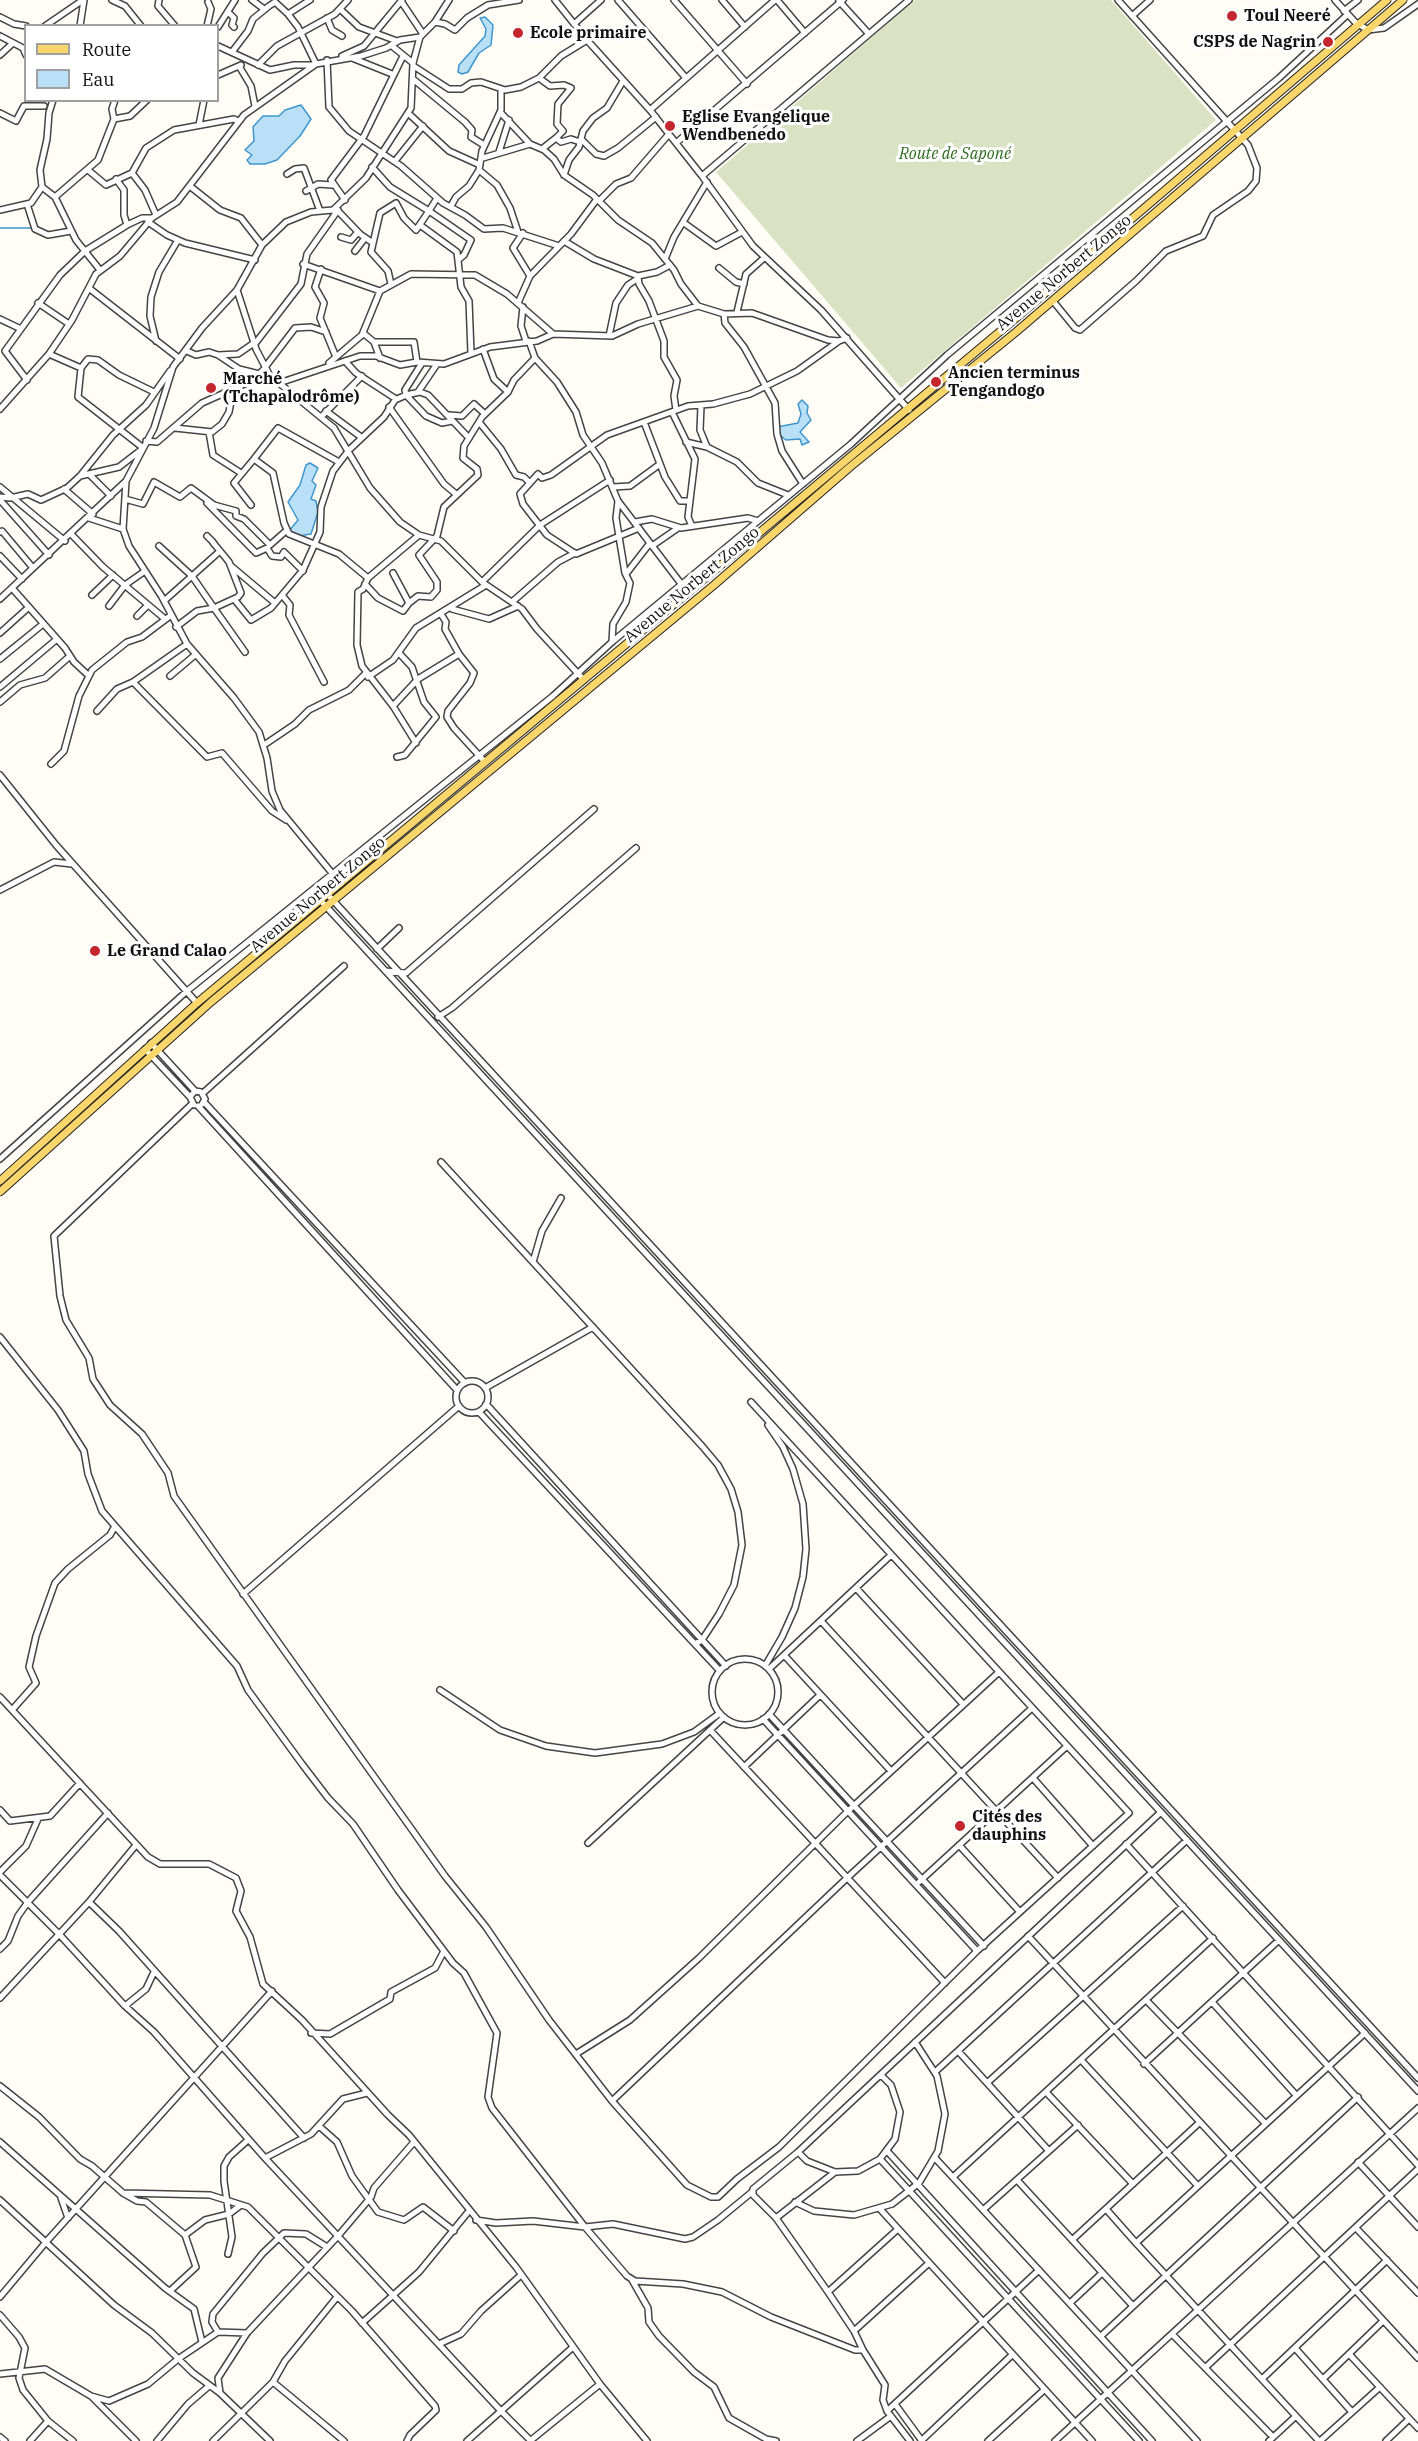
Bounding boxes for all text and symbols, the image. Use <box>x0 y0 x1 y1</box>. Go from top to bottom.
place label: Toul Neeré <box>1244 6 1331 26</box>
marker: Toul Neeré <box>1225 9 1239 23</box>
place label: Ecole primaire <box>530 23 646 43</box>
legend <box>24 24 219 102</box>
marker: Ecole primaire <box>511 26 525 40</box>
place label: CSPS de Nagrin <box>1193 32 1316 52</box>
marker: CSPS de Nagrin <box>1321 35 1335 49</box>
text: Route <box>82 38 131 61</box>
text: Eau <box>82 68 114 91</box>
place label: Eglise Evangelique Wendbenedo <box>682 107 830 145</box>
marker: Eglise Evangelique Wendbenedo <box>663 119 677 133</box>
park label: Route de Saponé <box>899 144 1011 164</box>
street label: Avenue Norbert Zongo <box>993 211 1135 335</box>
place label: Ancien terminus Tengandogo <box>948 363 1080 401</box>
place label: Marché (Tchapalodrôme) <box>223 369 359 407</box>
marker: Ancien terminus Tengandogo <box>929 375 943 389</box>
marker: Marché (Tchapalodrôme) <box>204 381 218 395</box>
street label: Avenue Norbert Zongo <box>621 523 763 647</box>
street label: Avenue Norbert Zongo <box>247 833 389 957</box>
place label: Le Grand Calao <box>107 941 227 961</box>
marker: Le Grand Calao <box>88 944 102 958</box>
place label: Cités des dauphins <box>972 1807 1046 1845</box>
marker: Cités des dauphins <box>953 1819 967 1833</box>

